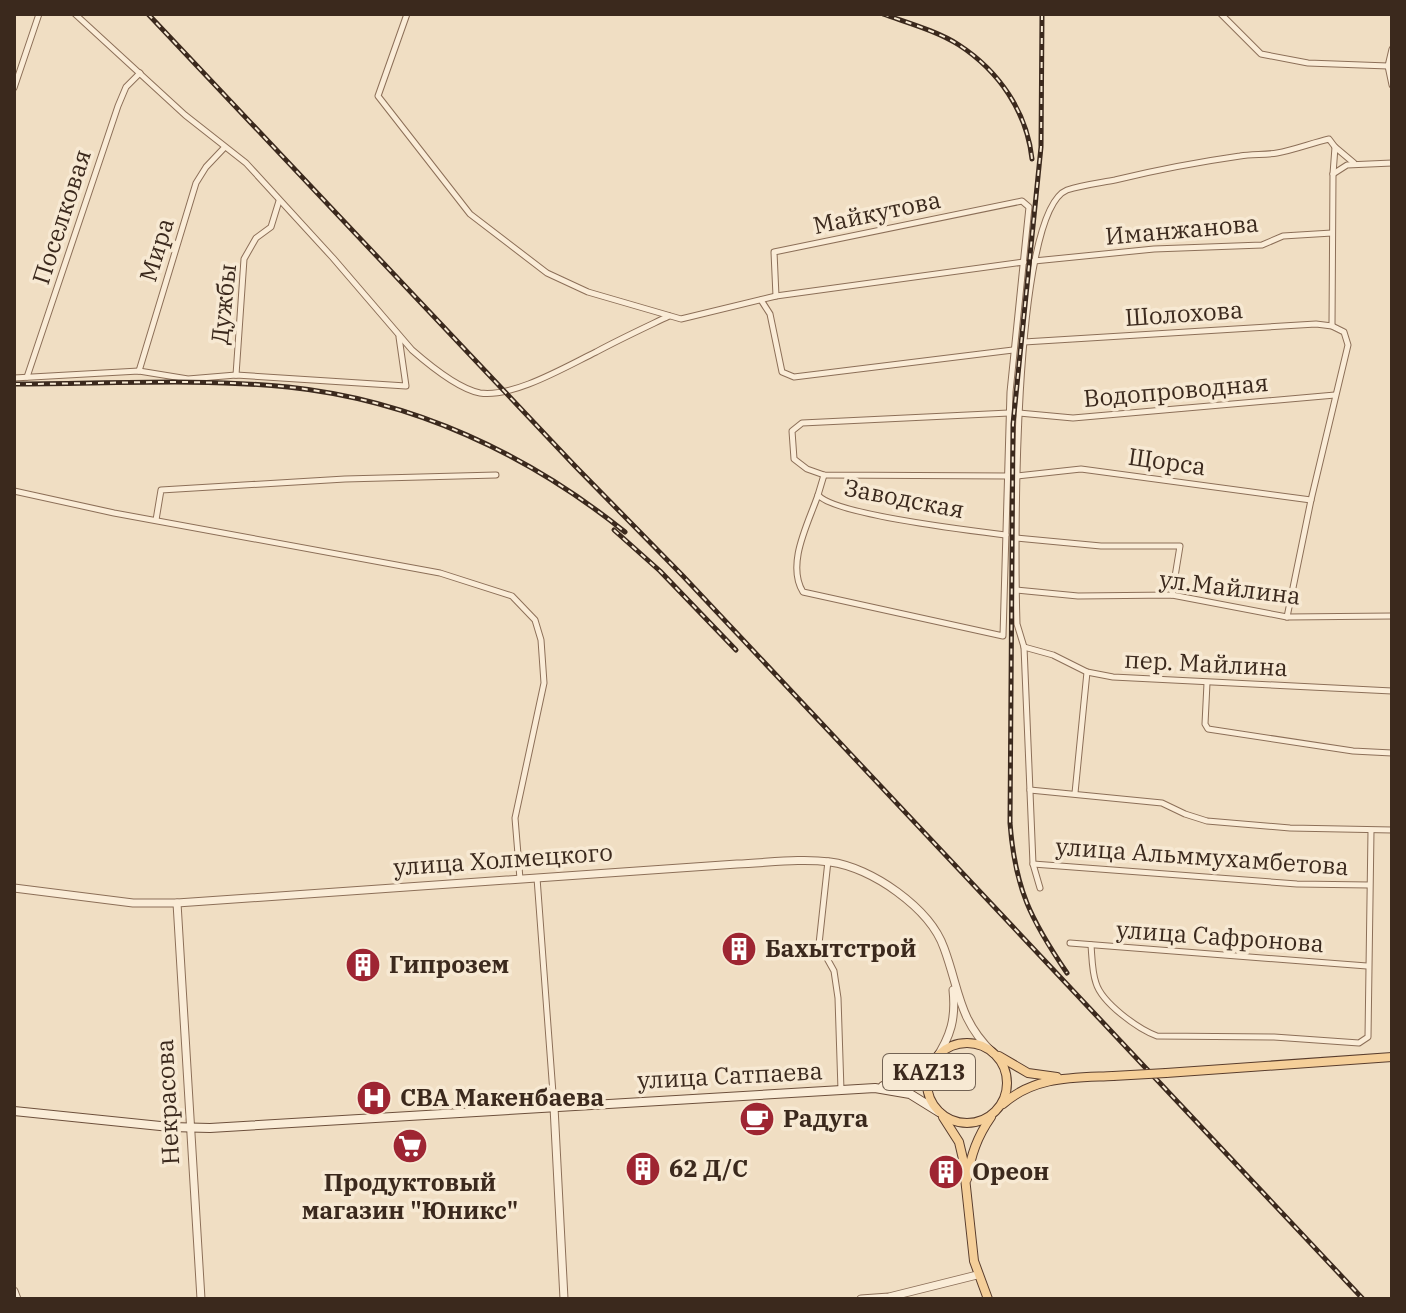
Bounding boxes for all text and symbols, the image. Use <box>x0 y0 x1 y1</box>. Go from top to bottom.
street label: Поселковая <box>24 145 98 288</box>
street label: Майкутова <box>810 183 944 241</box>
street label: Иманжанова <box>1104 206 1260 252</box>
street label: Мира <box>131 214 181 285</box>
street label: Дужбы <box>203 262 243 346</box>
street label: Шолохова <box>1124 293 1244 333</box>
street label: Водопроводная <box>1082 366 1270 414</box>
street label: Щорса <box>1126 440 1208 482</box>
street label: Заводская <box>841 471 967 525</box>
street label: ул.Майлина <box>1158 562 1302 612</box>
street label: пер. Майлина <box>1123 643 1289 683</box>
street label: улица Альммухамбетова <box>1054 830 1350 882</box>
street label: улица Холмецкого <box>392 835 614 883</box>
street label: улица Сафронова <box>1115 913 1325 959</box>
building icon: Бахытстрой <box>720 930 758 968</box>
place label: Бахытстрой <box>765 932 916 964</box>
building icon: Гипрозем <box>344 946 382 984</box>
place label: Гипрозем <box>389 948 509 980</box>
street label: Некрасова <box>148 1038 186 1166</box>
street label: улица Сатпаева <box>636 1054 824 1096</box>
road number: KAZ13 <box>883 1054 975 1090</box>
hospital icon: СВА Макенбаева <box>355 1079 393 1117</box>
place label: СВА Макенбаева <box>400 1081 604 1113</box>
cafe icon: Радуга <box>738 1100 776 1138</box>
place label: Радуга <box>783 1102 869 1134</box>
supermarket icon: Продуктовый магазин "Юникс" <box>391 1127 429 1165</box>
building icon: 62 Д/С <box>624 1150 662 1188</box>
place label: 62 Д/С <box>669 1152 748 1184</box>
building icon: Ореон <box>927 1153 965 1191</box>
place label: Ореон <box>972 1155 1049 1187</box>
place label: Продуктовый магазин "Юникс" <box>302 1166 518 1226</box>

